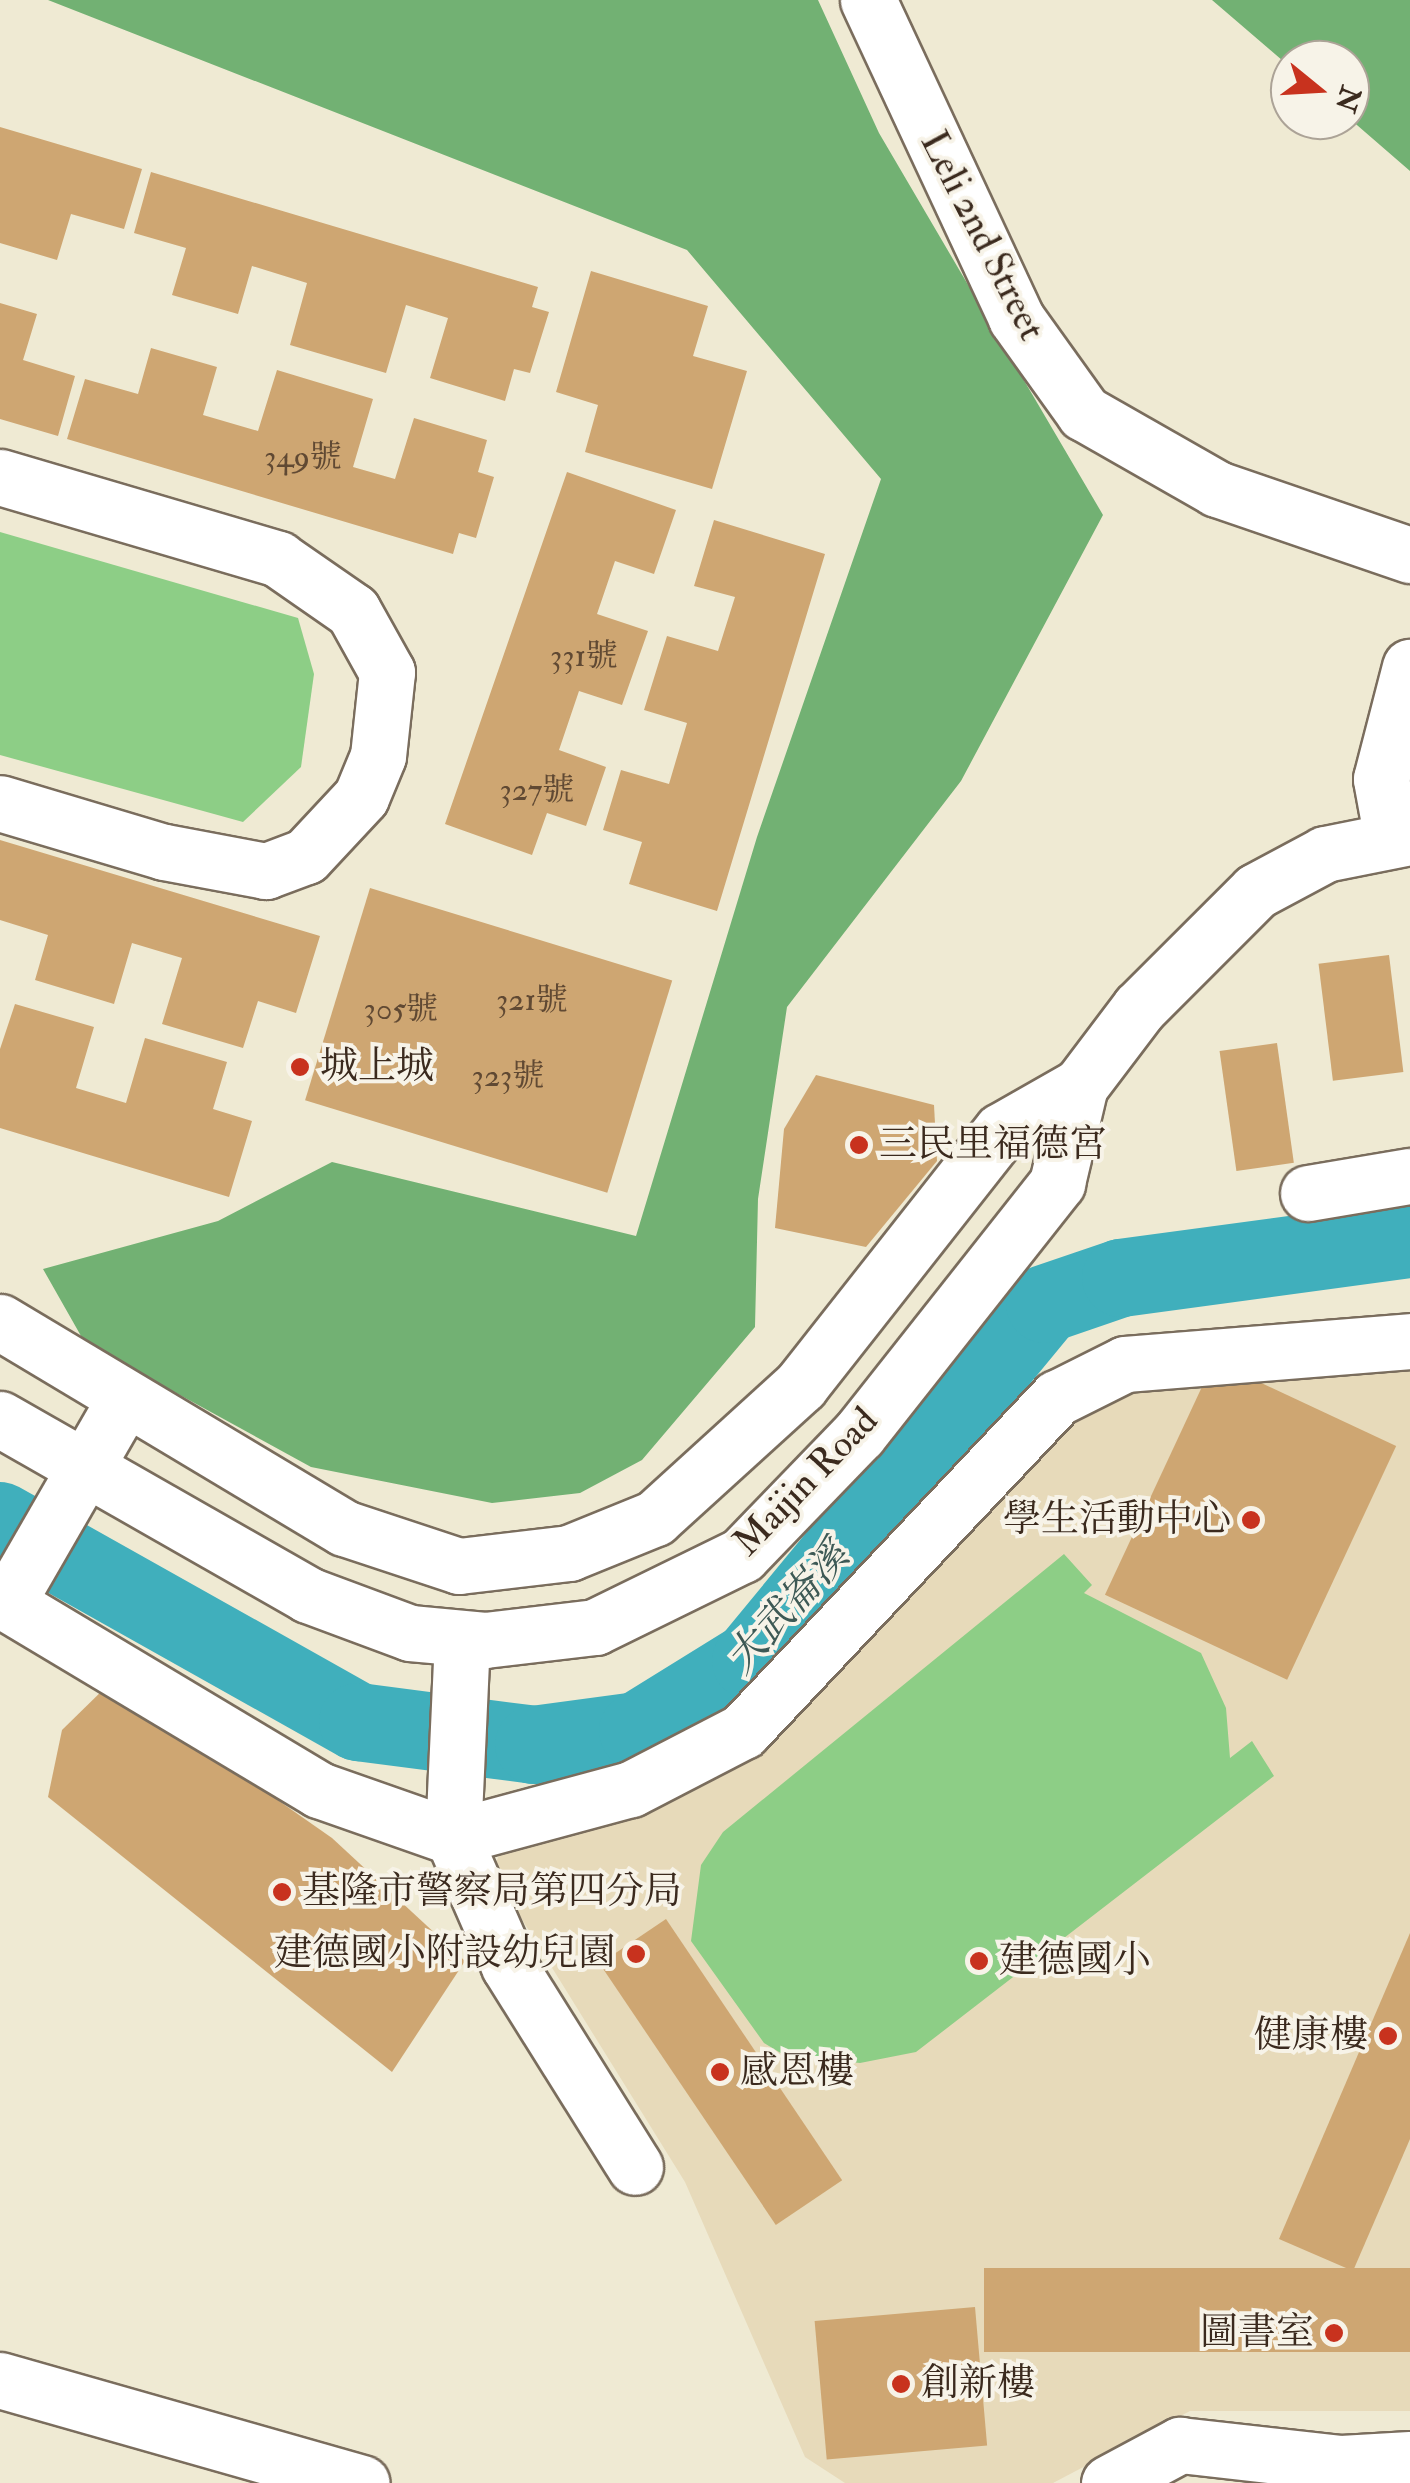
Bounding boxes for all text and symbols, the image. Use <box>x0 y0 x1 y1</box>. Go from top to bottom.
north arrow <box>1270 40 1370 140</box>
text: N <box>1327 81 1368 116</box>
street label: Leli 2nd Street <box>910 124 1054 348</box>
house number: 349號 <box>264 438 342 476</box>
house number: 331號 <box>550 637 618 675</box>
house number: 327號 <box>499 771 575 809</box>
house number: 321號 <box>496 981 568 1019</box>
house number: 305號 <box>364 990 438 1028</box>
place label: 城上城 <box>320 1044 434 1090</box>
marker: 城上城 <box>289 1056 311 1078</box>
house number: 323號 <box>472 1057 544 1095</box>
place label: 三民里福德宮 <box>879 1122 1107 1168</box>
marker: 三民里福德宮 <box>848 1134 870 1156</box>
street label: Maijin Road <box>724 1399 888 1565</box>
place label: 學生活動中心 <box>1003 1497 1231 1543</box>
marker: 學生活動中心 <box>1240 1509 1262 1531</box>
water label: 大武崙溪 <box>717 1532 859 1684</box>
place label: 基隆市警察局第四分局 <box>302 1869 682 1915</box>
marker: 基隆市警察局第四分局 <box>271 1881 293 1903</box>
place label: 建德國小附設幼兒園 <box>274 1931 616 1977</box>
place label: 建德國小 <box>999 1938 1151 1984</box>
marker: 建德國小附設幼兒園 <box>625 1943 647 1965</box>
marker: 建德國小 <box>968 1950 990 1972</box>
place label: 健康樓 <box>1254 2013 1368 2059</box>
marker: 健康樓 <box>1377 2025 1399 2047</box>
place label: 感恩樓 <box>740 2049 854 2095</box>
marker: 感恩樓 <box>709 2061 731 2083</box>
place label: 圖書室 <box>1200 2310 1314 2356</box>
marker: 圖書室 <box>1323 2322 1345 2344</box>
place label: 創新樓 <box>921 2361 1035 2407</box>
marker: 創新樓 <box>890 2373 912 2395</box>

